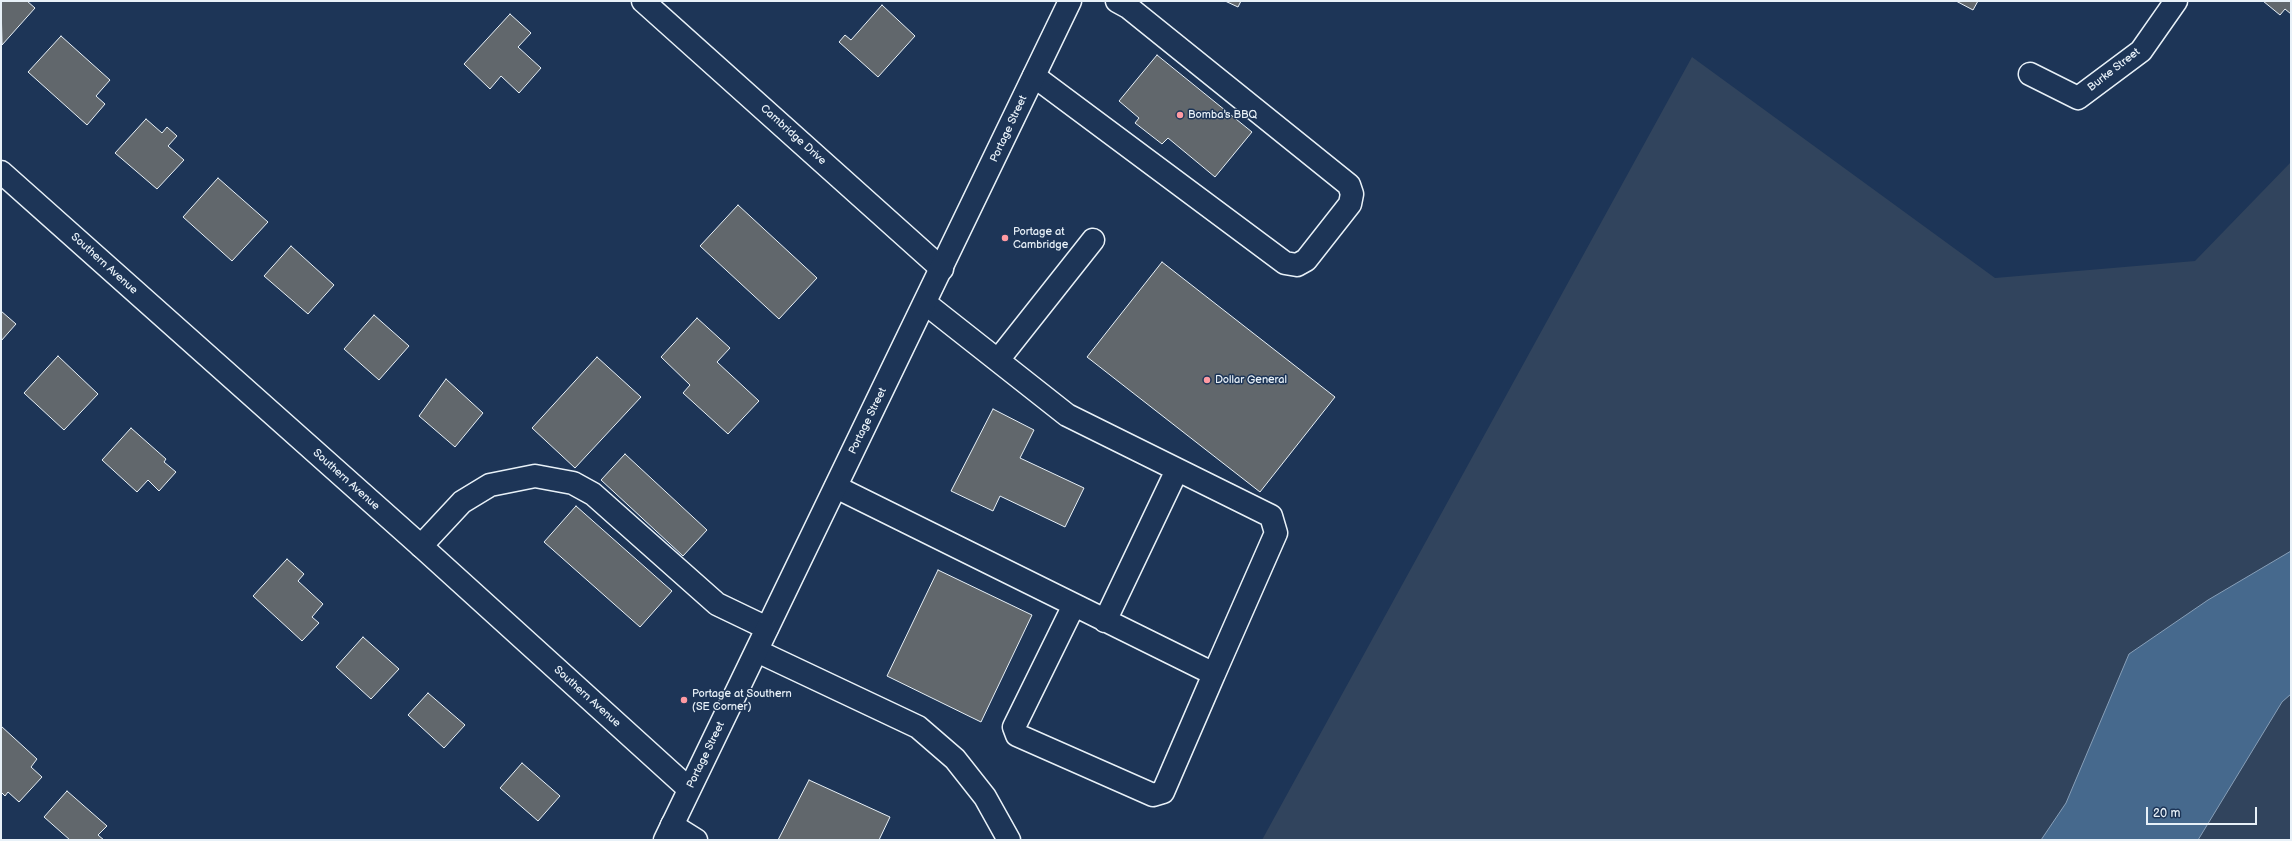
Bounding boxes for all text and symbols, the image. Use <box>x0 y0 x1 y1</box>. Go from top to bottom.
street label: Burke Street <box>2085 46 2143 94</box>
street label: Portage Street <box>988 94 1030 164</box>
street label: Cambridge Drive <box>757 102 829 168</box>
place label: Bomba's BBQ <box>1188 108 1257 122</box>
marker: Bomba's BBQ <box>1175 110 1185 120</box>
place label: Portage at Cambridge <box>1013 225 1068 251</box>
street label: Southern Avenue <box>68 231 140 297</box>
marker: Portage at Cambridge <box>1000 233 1010 243</box>
place label: Dollar General <box>1215 373 1287 387</box>
marker: Dollar General <box>1202 375 1212 385</box>
street label: Portage Street <box>846 386 890 456</box>
street label: Southern Avenue <box>310 447 382 513</box>
street label: Southern Avenue <box>551 664 623 730</box>
place label: Portage at Southern (SE Corner) <box>692 687 792 713</box>
marker: Portage at Southern (SE Corner) <box>679 695 689 705</box>
street label: Portage Street <box>684 720 728 790</box>
scale bar <box>2148 799 2259 825</box>
text: 20 m <box>2153 806 2180 821</box>

